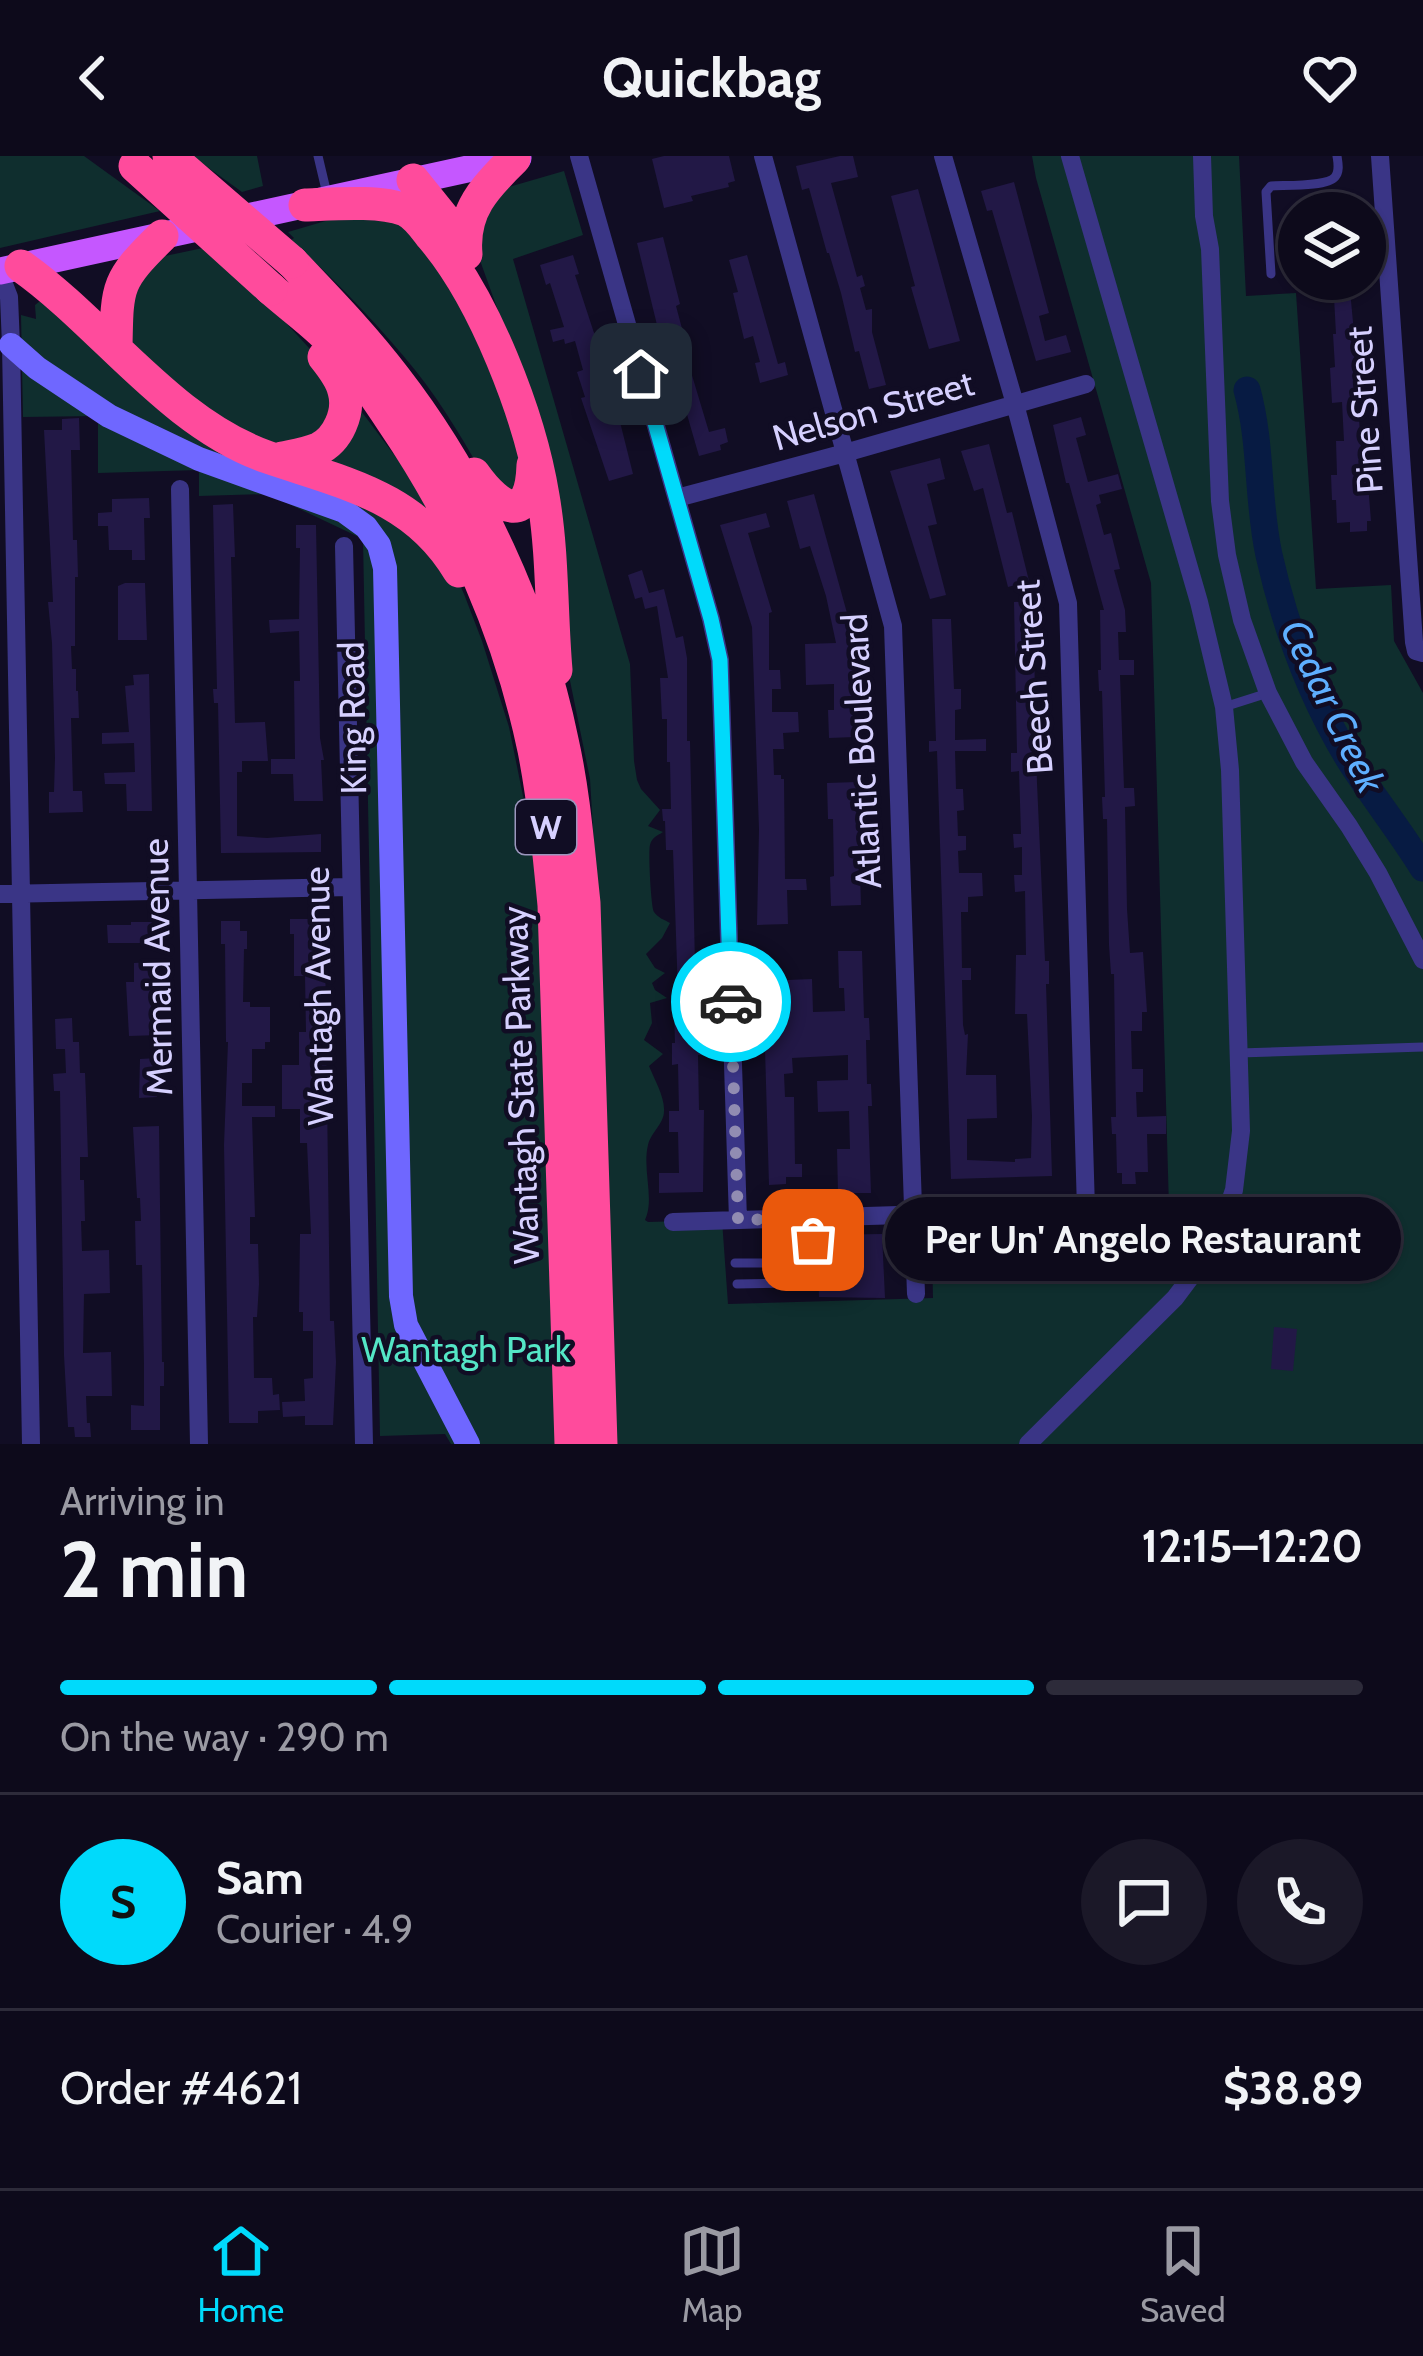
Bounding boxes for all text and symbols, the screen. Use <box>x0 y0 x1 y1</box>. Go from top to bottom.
icon: back <box>60 45 126 111</box>
text: Quickbag <box>602 45 821 111</box>
icon: heart <box>1297 45 1363 111</box>
map controls <box>1278 192 1386 300</box>
button: layers <box>1278 192 1386 300</box>
pin <box>590 323 692 425</box>
street label: Pine Street <box>1336 325 1392 495</box>
icon: home <box>608 341 674 407</box>
street label: Nelson Street <box>767 360 979 460</box>
street label: Beech Street <box>1004 578 1062 776</box>
street label: Atlantic Boulevard <box>832 612 890 890</box>
water label: Cedar Creek <box>1271 612 1396 802</box>
street label: King Road <box>329 641 375 795</box>
road number: W <box>516 800 576 854</box>
street label: Mermaid Avenue <box>133 838 181 1096</box>
street label: Wantagh Avenue <box>294 866 342 1126</box>
street label: Wantagh State Parkway <box>492 905 548 1265</box>
courier <box>671 942 791 1062</box>
icon: car <box>698 969 764 1035</box>
pin <box>762 1189 864 1291</box>
callout: Per Un' Angelo Restaurant <box>885 1198 1401 1282</box>
icon: bag <box>780 1207 846 1273</box>
text: Per Un' Angelo Restaurant <box>925 1215 1361 1263</box>
park label: Wantagh Park <box>361 1327 572 1371</box>
text: Arriving in <box>60 1477 224 1525</box>
text: 12:15–12:20 <box>1142 1519 1363 1573</box>
text: 2 min <box>60 1522 248 1617</box>
text: On the way · 290 m <box>60 1713 389 1761</box>
button: chat <box>1081 1839 1207 1965</box>
button: phone <box>1237 1839 1363 1965</box>
text: Sam <box>216 1851 304 1905</box>
text: S <box>110 1875 136 1929</box>
text: Courier · 4.9 <box>216 1905 413 1953</box>
text: Order #4621 <box>60 2061 302 2115</box>
text: $38.89 <box>1223 2061 1363 2115</box>
tab: Home <box>197 2218 284 2330</box>
tab: Map <box>679 2218 745 2330</box>
tab: Saved <box>1140 2218 1226 2330</box>

